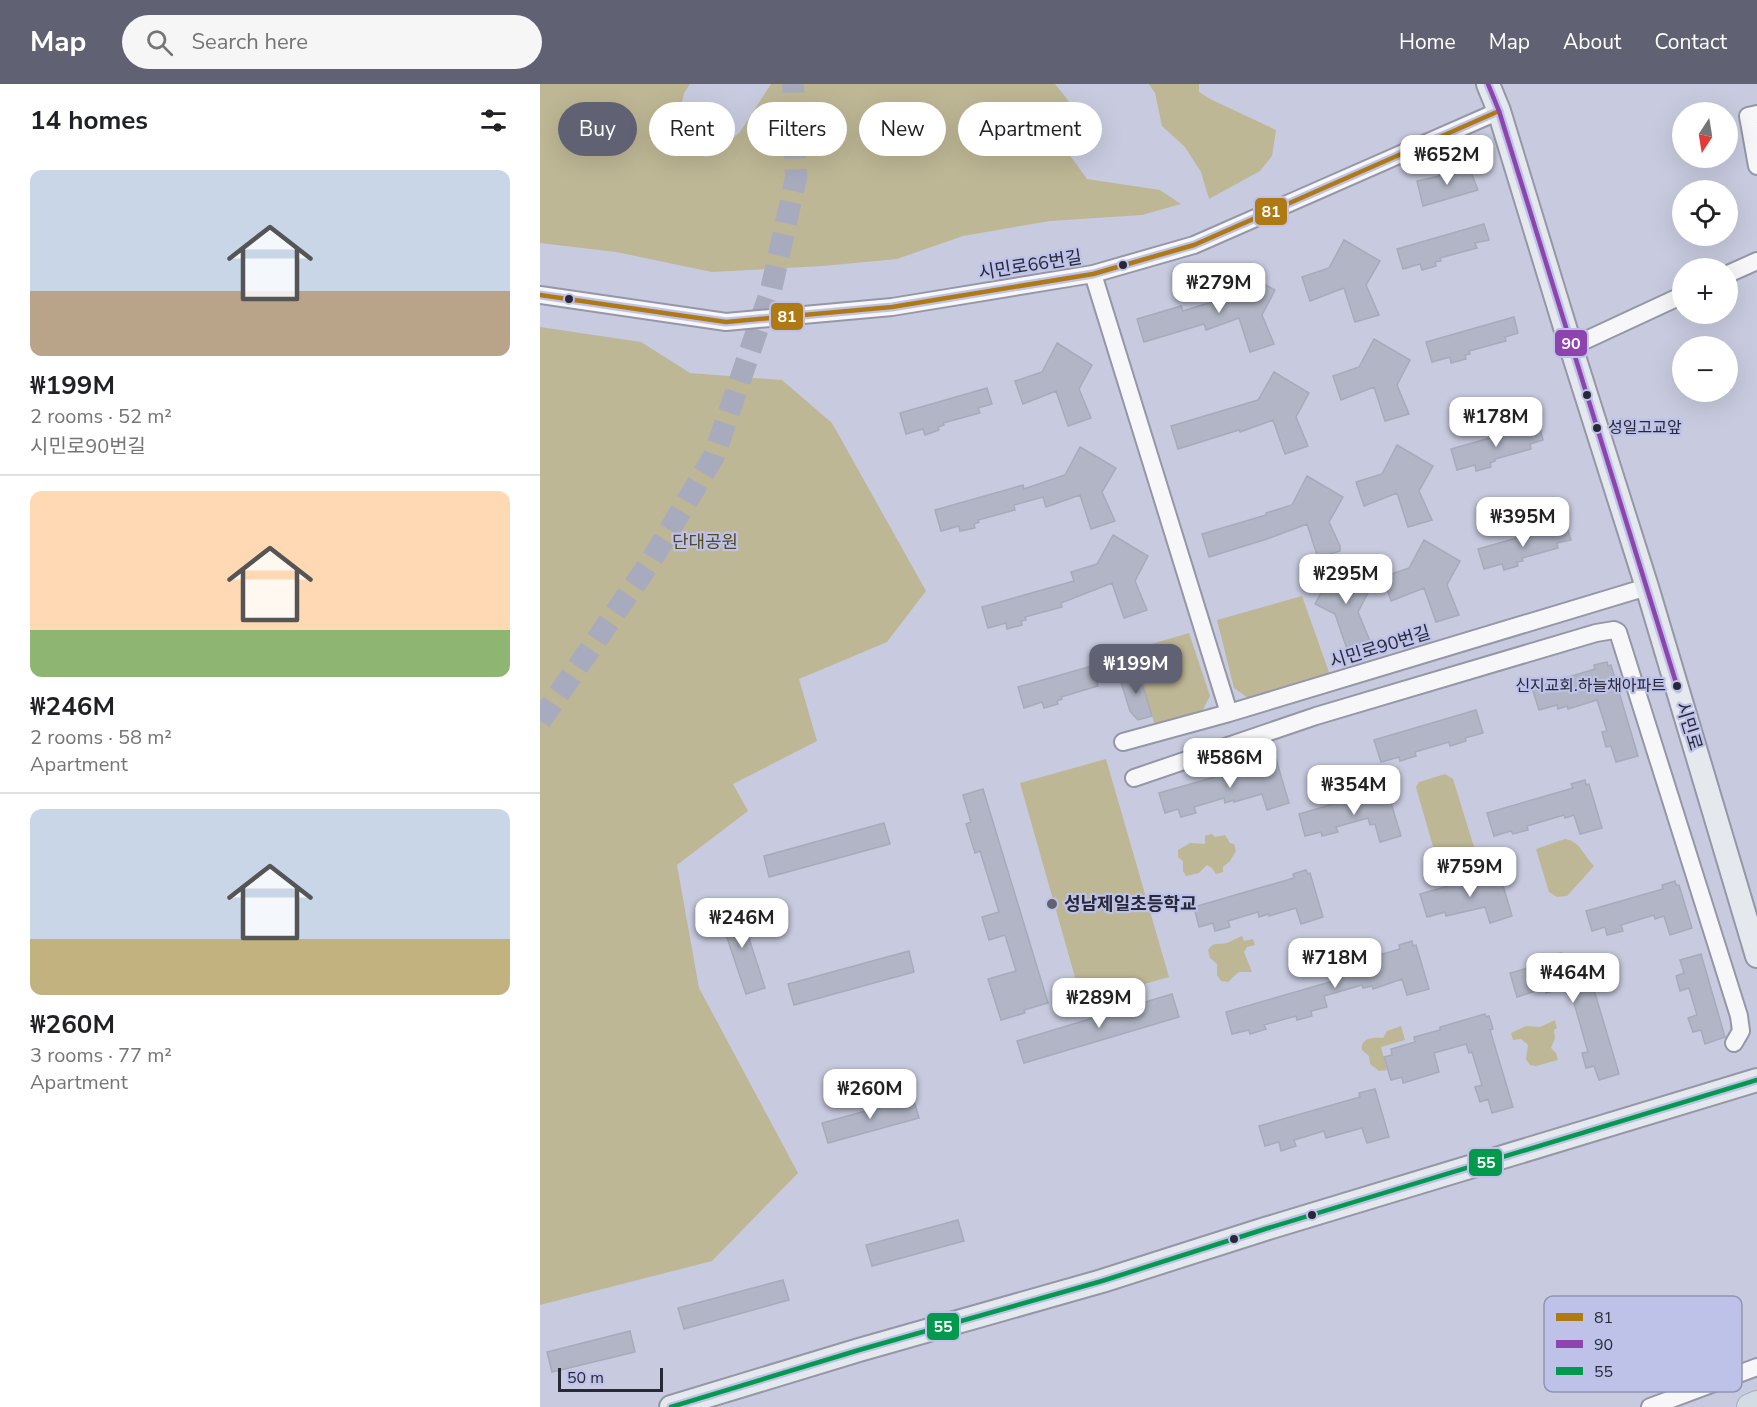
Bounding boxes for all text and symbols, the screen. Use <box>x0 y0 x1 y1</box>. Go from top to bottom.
search box <box>122 15 542 69</box>
text: Map <box>30 23 86 61</box>
icon: search <box>143 26 176 59</box>
text: Search here <box>191 27 308 57</box>
text: Home <box>1399 28 1456 56</box>
text: Map <box>1489 28 1530 56</box>
text: About <box>1563 28 1621 56</box>
text: Contact <box>1654 28 1727 56</box>
chip: Buy <box>558 102 637 156</box>
chip: Rent <box>649 102 735 156</box>
chip: Filters <box>747 102 847 156</box>
chip: New <box>859 102 946 156</box>
chip: Apartment <box>958 102 1102 156</box>
north arrow <box>1672 102 1738 168</box>
map controls <box>1672 102 1738 402</box>
text: 14 homes <box>30 103 148 138</box>
icon: filters <box>477 104 510 137</box>
pin: ₩652M <box>1405 135 1489 186</box>
text: ₩652M <box>1414 141 1480 168</box>
button: locate <box>1672 180 1738 246</box>
line badge: 81 <box>1254 197 1288 226</box>
text: 81 <box>1261 201 1281 223</box>
icon: home <box>216 209 324 317</box>
street label: 시민로66번길 <box>977 245 1083 285</box>
button: + <box>1672 258 1738 324</box>
unlabelled marker <box>1117 259 1129 271</box>
pin: ₩279M <box>1177 263 1261 314</box>
text: ₩279M <box>1186 269 1252 296</box>
unlabelled marker <box>563 293 575 305</box>
line badge: 81 <box>770 302 804 331</box>
text: 81 <box>777 306 797 328</box>
line badge: 90 <box>1554 329 1588 357</box>
text: 90 <box>1561 333 1581 355</box>
button: − <box>1672 336 1738 402</box>
text: ₩199M <box>30 368 115 403</box>
unlabelled marker <box>1581 389 1593 401</box>
pin: ₩178M <box>1454 397 1538 448</box>
text: 2 rooms · 52 m² <box>30 403 172 430</box>
text: ₩178M <box>1463 403 1529 430</box>
place label: 성일고교앞 <box>1608 417 1682 439</box>
marker: 성일고교앞 <box>1591 422 1603 434</box>
text: 시민로90번길 <box>30 433 146 460</box>
pin: ₩395M <box>1481 497 1565 548</box>
text: ₩395M <box>1490 503 1556 530</box>
icon: home <box>216 530 324 638</box>
park label: 단대공원 <box>672 530 738 554</box>
pin: ₩295M <box>1304 554 1388 605</box>
text: ₩295M <box>1313 560 1379 587</box>
street label: 시민로90번길 <box>1327 620 1433 674</box>
pin: ₩199M <box>1094 644 1178 695</box>
text: ₩199M <box>1103 650 1169 677</box>
place label: 신지교회.하늘채아파트 <box>1515 675 1666 697</box>
marker: 신지교회.하늘채아파트 <box>1671 680 1683 692</box>
text: ₩246M <box>30 689 115 724</box>
street label: 시민로 <box>1670 699 1708 753</box>
text: 2 rooms · 58 m² <box>30 724 172 751</box>
pin: ₩586M <box>1188 738 1272 789</box>
text: ₩586M <box>1197 744 1263 771</box>
text: Apartment <box>30 751 128 778</box>
pin: ₩354M <box>1312 765 1396 816</box>
text: ₩354M <box>1321 771 1387 798</box>
pin: ₩759M <box>1428 847 1512 898</box>
icon: home <box>216 848 324 956</box>
text: ₩759M <box>1437 853 1503 880</box>
place label: 성남제일초등학교 <box>1064 892 1196 916</box>
marker: 성남제일초등학교 <box>1045 897 1059 911</box>
pin: ₩246M <box>700 898 784 949</box>
text: ₩246M <box>709 904 775 931</box>
pin: ₩718M <box>1293 938 1377 989</box>
text: ₩718M <box>1302 944 1368 971</box>
pin: ₩464M <box>1531 953 1615 1004</box>
text: ₩464M <box>1540 959 1606 986</box>
pin: ₩289M <box>1057 978 1141 1029</box>
text: ₩289M <box>1066 984 1132 1011</box>
text: ₩260M <box>30 1007 115 1042</box>
text: 3 rooms · 77 m² <box>30 1042 172 1069</box>
text: Apartment <box>30 1069 128 1096</box>
pin: ₩260M <box>828 1069 912 1120</box>
text: ₩260M <box>837 1075 903 1102</box>
line badge: 55 <box>1468 1148 1503 1177</box>
text: 55 <box>1476 1152 1496 1174</box>
unlabelled marker <box>1306 1209 1318 1221</box>
unlabelled marker <box>1228 1233 1240 1245</box>
legend <box>1544 1296 1742 1392</box>
text: 81 <box>1594 1307 1613 1329</box>
line badge: 55 <box>926 1312 960 1341</box>
text: 55 <box>933 1316 953 1338</box>
text: 90 <box>1594 1334 1613 1356</box>
text: 55 <box>1594 1361 1613 1383</box>
scale bar <box>558 1365 663 1392</box>
text: 50 m <box>567 1367 604 1389</box>

